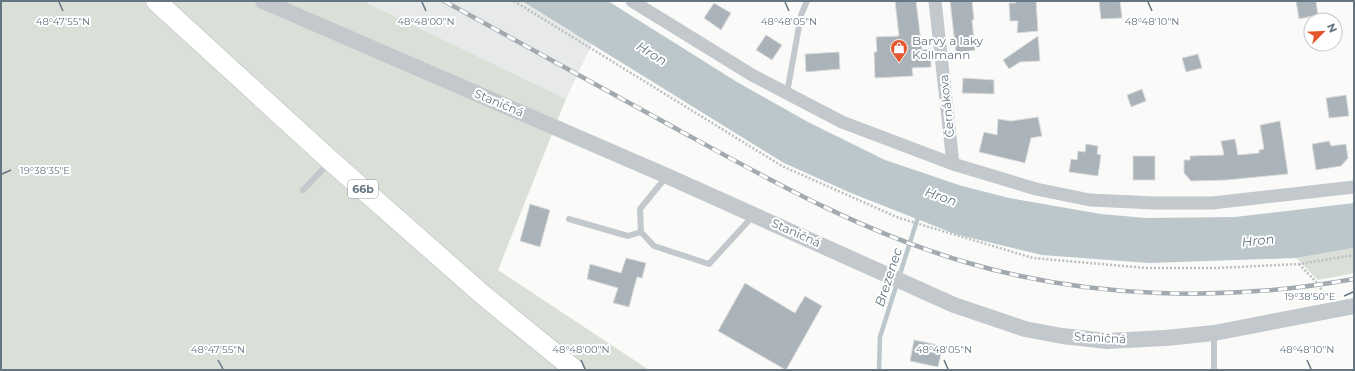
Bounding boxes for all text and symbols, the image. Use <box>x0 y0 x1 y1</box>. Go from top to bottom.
north arrow <box>1303 12 1343 52</box>
text: 48°47'55"N <box>36 15 90 28</box>
text: 48°48'00"N <box>397 15 455 28</box>
text: 48°48'05"N <box>761 15 817 28</box>
text: 48°48'10"N <box>1125 15 1179 28</box>
text: N <box>1324 21 1340 35</box>
place label: Barvy a laky Kollmann <box>912 33 984 62</box>
water label: Hron <box>634 38 670 68</box>
shop icon: Barvy a laky Kollmann <box>889 38 909 63</box>
street label: Černákova <box>936 74 957 138</box>
street label: Staničná <box>472 85 526 120</box>
text: 19°38'35"E <box>20 164 70 177</box>
road number: 66b <box>348 180 378 198</box>
water label: Hron <box>923 183 959 209</box>
street label: Staničná <box>769 215 823 250</box>
water label: Hron <box>1241 230 1275 250</box>
water label: Brezenec <box>871 245 905 308</box>
text: 19°38'50"E <box>1285 290 1336 303</box>
street label: Staničná <box>1073 329 1127 346</box>
text: 48°47'55"N <box>191 343 245 356</box>
text: 48°48'00"N <box>552 343 610 356</box>
text: 48°48'05"N <box>916 343 972 356</box>
text: 48°48'10"N <box>1280 343 1334 356</box>

